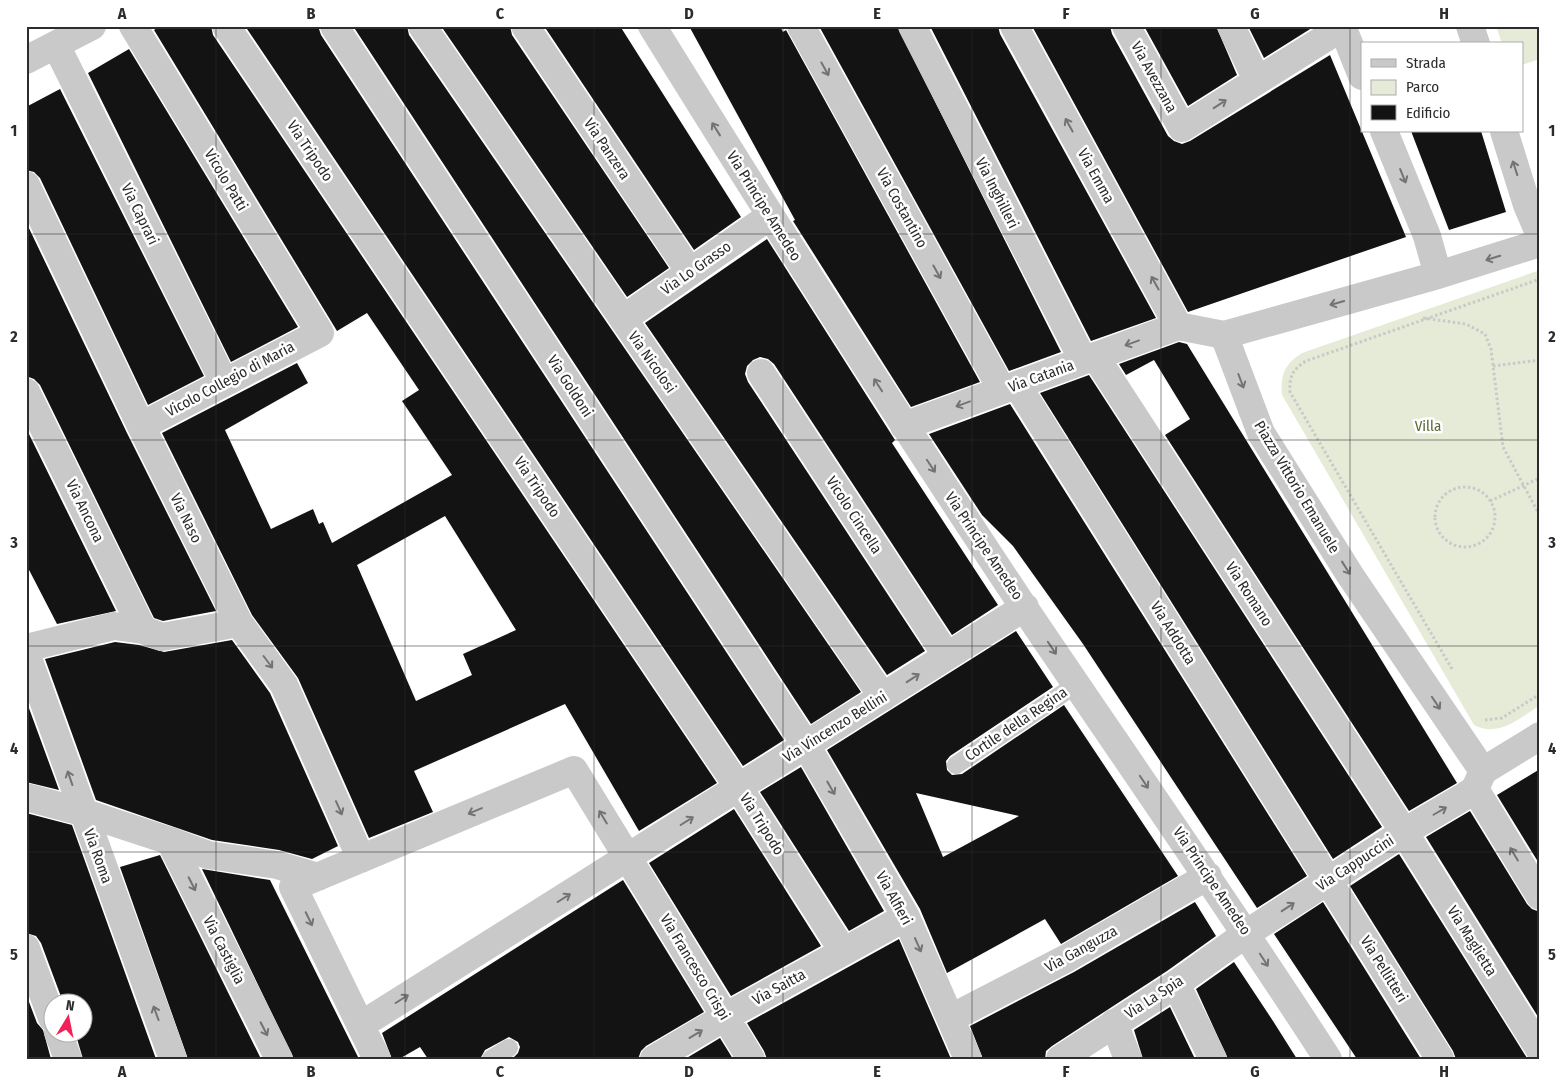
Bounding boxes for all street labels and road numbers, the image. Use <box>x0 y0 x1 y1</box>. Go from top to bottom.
street label: Via Avezzana <box>1127 38 1181 116</box>
street label: Via Panzera <box>580 115 634 183</box>
street label: Via Tripodo <box>283 117 337 185</box>
street label: Vicolo Patti <box>201 146 251 214</box>
street label: Via Emma <box>1074 146 1118 206</box>
street label: Via Principe Amedeo <box>723 148 805 264</box>
street label: Via Inghilleri <box>971 155 1023 231</box>
street label: Via Costantino <box>873 165 931 251</box>
street label: Via Caprari <box>117 180 163 248</box>
street label: Via Lo Grasso <box>658 237 734 299</box>
street label: Via Nicolosi <box>624 328 680 396</box>
street label: Vicolo Collegio di Maria <box>163 337 297 421</box>
street label: Via Goldoni <box>543 352 597 420</box>
street label: Via Catania <box>1006 356 1076 396</box>
street label: Piazza Vittorio Emanuele <box>1250 418 1344 556</box>
street label: Via Tripodo <box>510 453 564 521</box>
street label: Vicolo Cincella <box>822 473 886 557</box>
street label: Via Ancona <box>62 477 108 545</box>
street label: Via Principe Amedeo <box>941 489 1027 603</box>
street label: Via Naso <box>166 490 206 546</box>
street label: Via Romano <box>1222 559 1276 630</box>
street label: Via Addotta <box>1146 598 1200 668</box>
street label: Cortile della Regina <box>961 683 1071 765</box>
street label: Via Vincenzo Bellini <box>780 688 890 766</box>
street label: Via Tripodo <box>736 790 788 858</box>
street label: Via Principe Amedeo <box>1169 824 1255 938</box>
street label: Via Roma <box>80 826 116 886</box>
street label: Via Cappuccini <box>1313 831 1397 895</box>
street label: Via Alfieri <box>872 868 916 928</box>
street label: Via Maglietta <box>1443 903 1501 979</box>
street label: Via Francesco Crispi <box>656 911 734 1023</box>
street label: Via Castiglia <box>199 913 249 987</box>
street label: Via Ganguzza <box>1042 922 1120 976</box>
street label: Via Pellitteri <box>1357 933 1411 1005</box>
street label: Via Saitta <box>749 965 809 1009</box>
street label: Via La Spia <box>1121 971 1187 1023</box>

